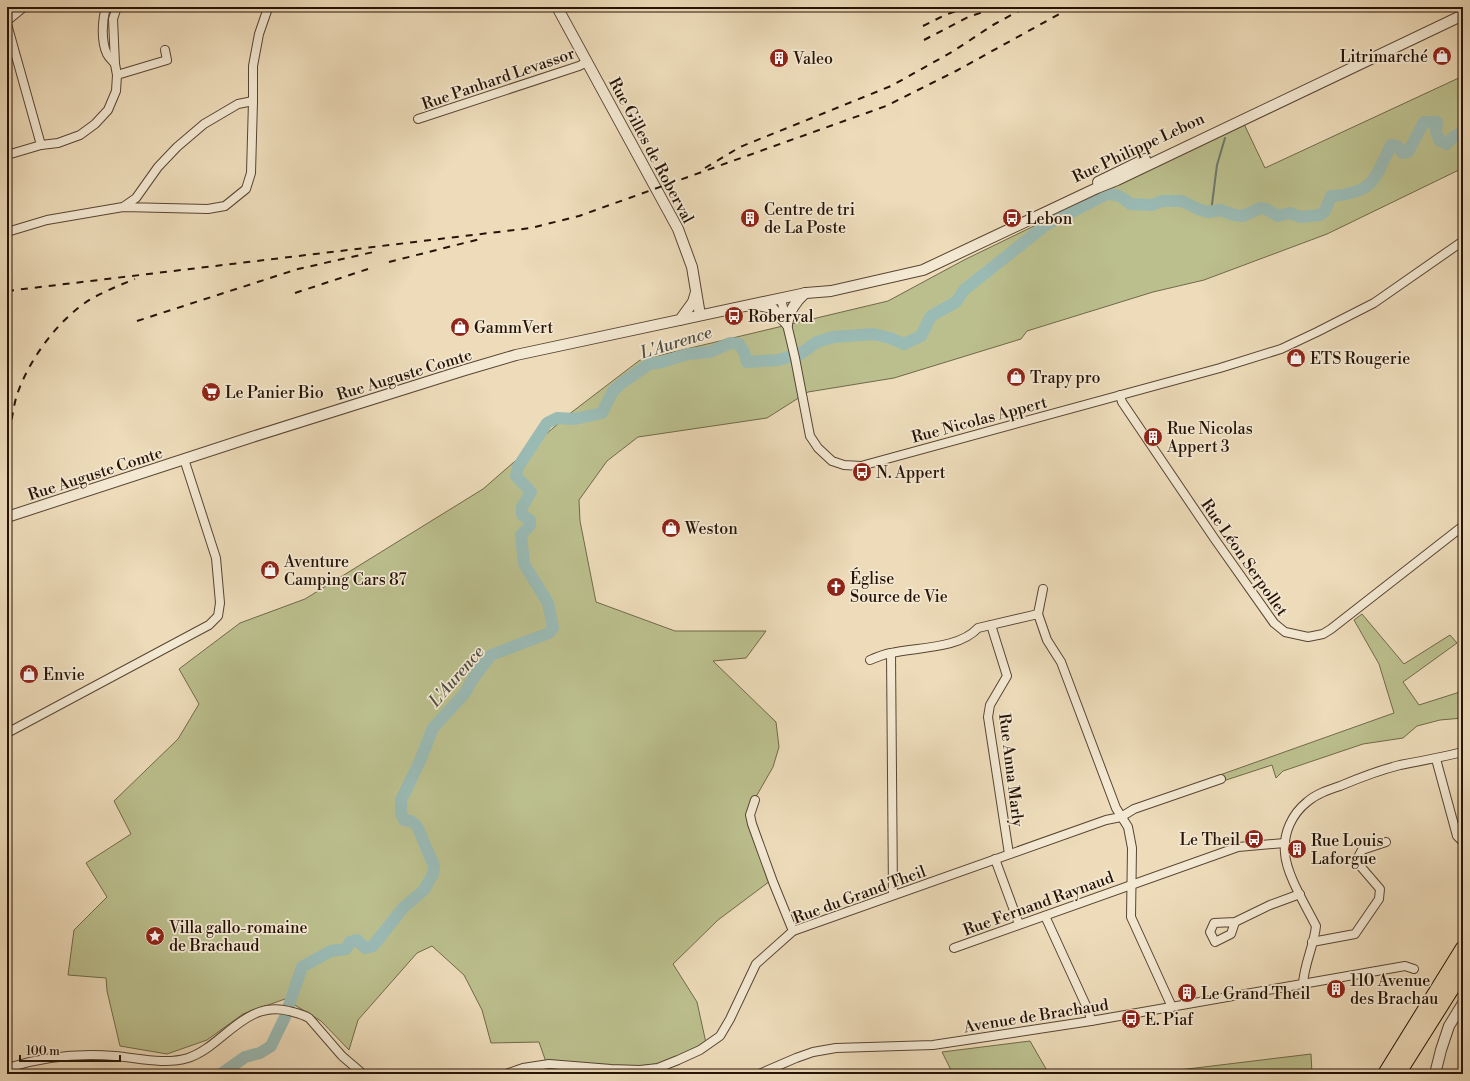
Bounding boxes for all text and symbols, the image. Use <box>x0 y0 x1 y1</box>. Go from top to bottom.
street label: Rue Panhard Levassor <box>419 43 578 115</box>
shop icon: Litrimarché <box>1431 45 1453 67</box>
building icon: Valeo <box>768 47 790 69</box>
place label: Litrimarché <box>1340 47 1428 67</box>
place label: Valeo <box>792 49 833 69</box>
street label: Rue Gilles de Roberval <box>604 74 698 227</box>
street label: Rue Philippe Lebon <box>1069 108 1208 187</box>
place label: Centre de tri de La Poste <box>764 200 855 238</box>
building icon: Centre de tri de La Poste <box>739 207 761 229</box>
bus stop icon: Lebon <box>1001 207 1023 229</box>
place label: Lebon <box>1026 209 1073 229</box>
bus stop icon: Roberval <box>723 305 745 327</box>
place label: Roberval <box>748 307 814 327</box>
shop icon: GammVert <box>449 316 471 338</box>
place label: GammVert <box>474 318 553 338</box>
water label: L'Aurence <box>637 322 715 365</box>
street label: Rue Auguste Comte <box>334 345 474 405</box>
shop icon: ETS Rougerie <box>1285 347 1307 369</box>
place label: ETS Rougerie <box>1310 349 1410 369</box>
shop icon: Trapy pro <box>1005 366 1027 388</box>
place label: Trapy pro <box>1030 368 1101 388</box>
supermarket icon: Le Panier Bio <box>200 381 222 403</box>
place label: Le Panier Bio <box>225 383 324 403</box>
street label: Rue Nicolas Appert <box>909 392 1050 448</box>
place label: Rue Nicolas Appert 3 <box>1166 419 1253 457</box>
building icon: Rue Nicolas Appert 3 <box>1142 426 1164 448</box>
street label: Rue Auguste Comte <box>25 443 165 505</box>
bus stop icon: N. Appert <box>851 461 873 483</box>
place label: N. Appert <box>876 463 946 483</box>
street label: Rue Léon Serpollet <box>1196 495 1292 620</box>
shop icon: Weston <box>660 517 682 539</box>
place label: Weston <box>684 519 738 539</box>
place label: Aventure Camping Cars 87 <box>283 552 407 590</box>
shop icon: Aventure Camping Cars 87 <box>259 559 281 581</box>
place label: Église Source de Vie <box>850 567 948 607</box>
church icon: Église Source de Vie <box>825 576 847 598</box>
water label: L'Aurence <box>424 642 489 712</box>
shop icon: Envie <box>18 663 40 685</box>
place label: Envie <box>43 665 85 685</box>
street label: Rue Anna Marly <box>994 712 1028 828</box>
bus stop icon: Le Theil <box>1243 828 1265 850</box>
place label: Le Theil <box>1179 830 1240 850</box>
place label: Rue Louis Laforgue <box>1311 831 1384 869</box>
building icon: Rue Louis Laforgue <box>1286 838 1308 860</box>
street label: Rue du Grand Theil <box>790 861 929 928</box>
street label: Rue Fernand Raynaud <box>960 867 1116 940</box>
place label: Villa gallo-romaine de Brachaud <box>168 918 308 956</box>
place icon: Villa gallo-romaine de Brachaud <box>144 925 166 947</box>
place label: 110 Avenue des Brachau <box>1350 971 1438 1009</box>
building icon: 110 Avenue des Brachau <box>1325 978 1347 1000</box>
building icon: Le Grand Theil <box>1176 982 1198 1004</box>
place label: Le Grand Theil <box>1201 984 1310 1004</box>
street label: Avenue de Brachaud <box>961 995 1110 1037</box>
bus stop icon: E. Piaf <box>1120 1008 1142 1030</box>
place label: E. Piaf <box>1145 1010 1194 1030</box>
scale bar <box>20 1037 120 1063</box>
text: 100 m <box>26 1044 60 1059</box>

